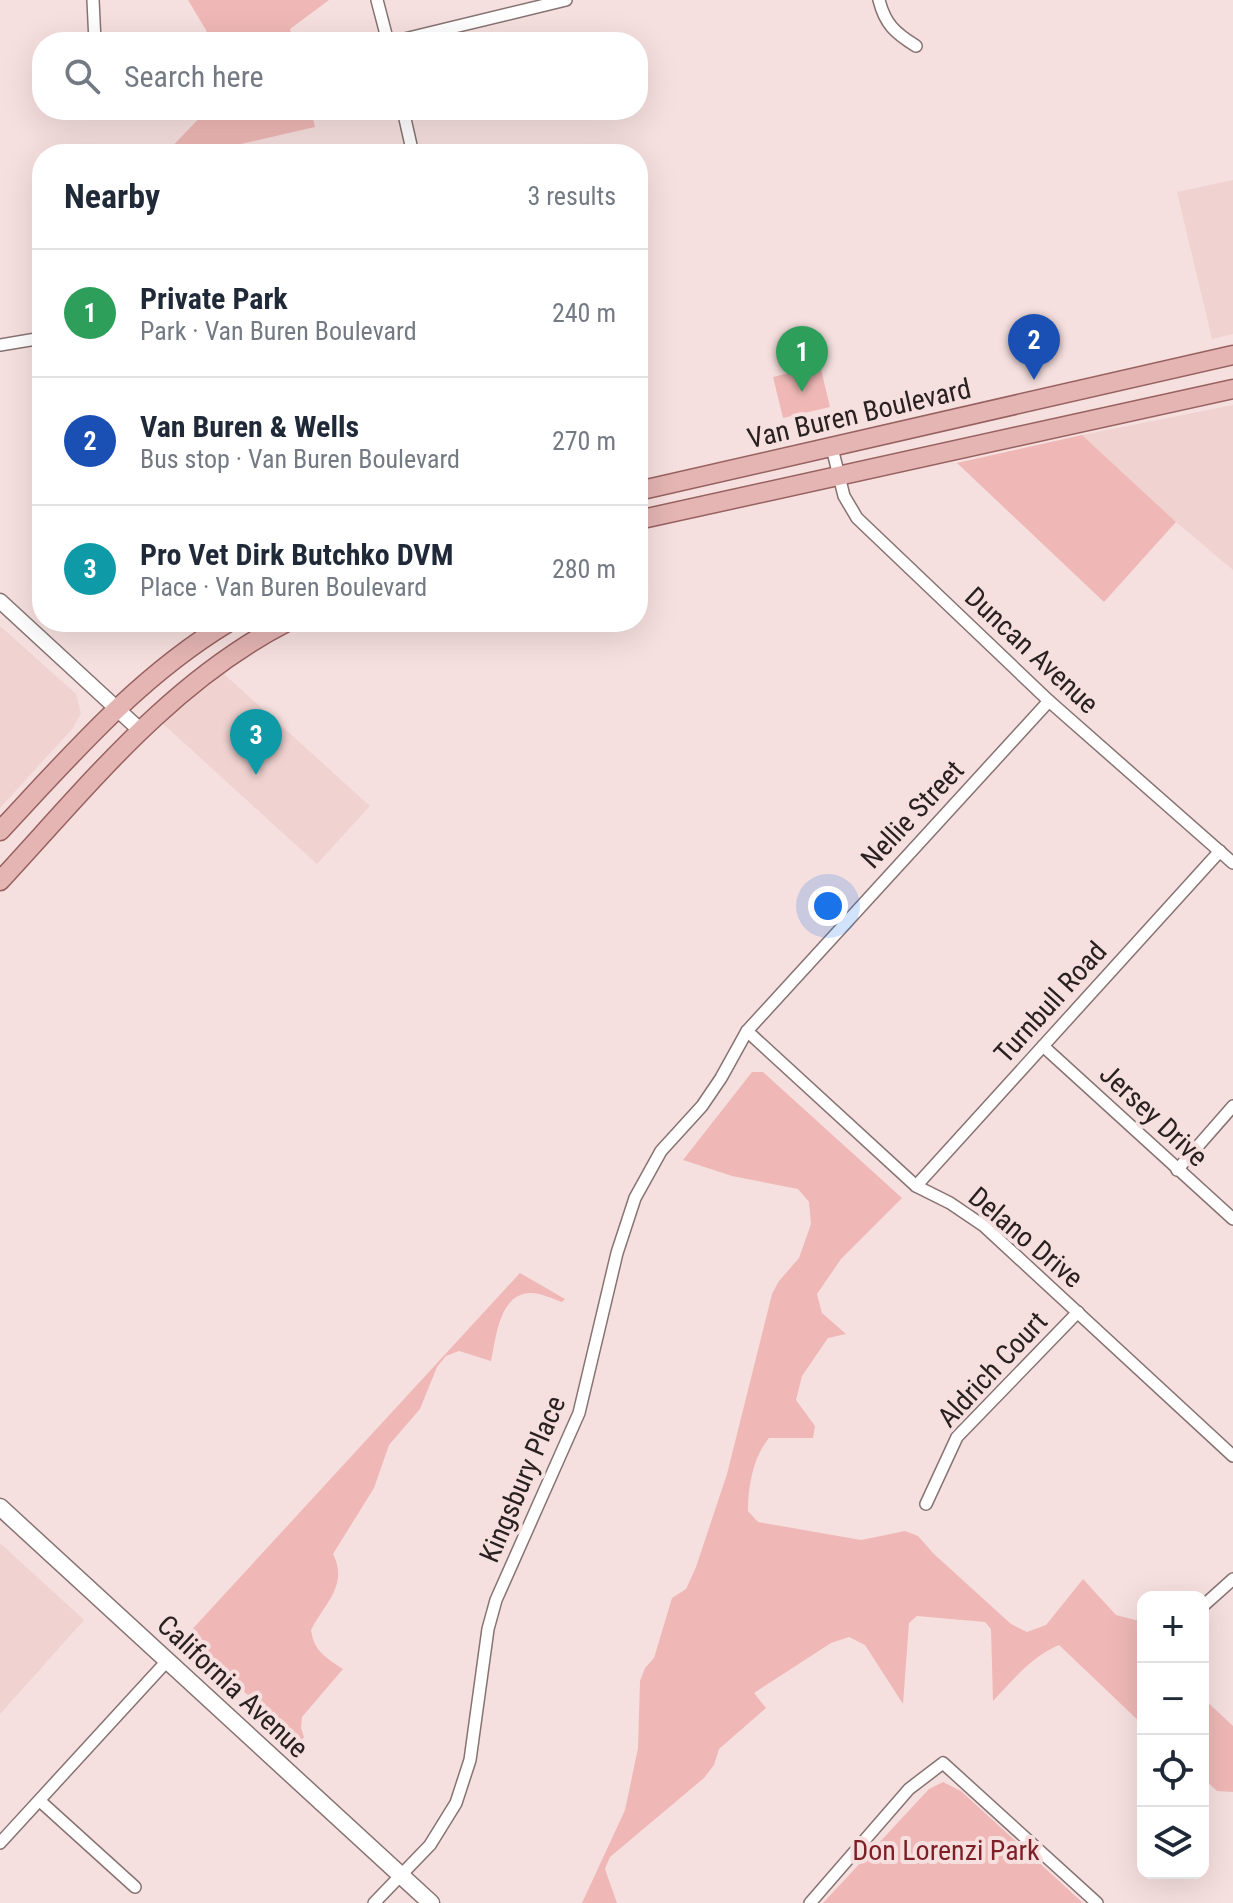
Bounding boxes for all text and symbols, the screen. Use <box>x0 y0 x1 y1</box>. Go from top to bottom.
search box <box>32 32 648 120</box>
icon: search <box>60 54 104 98</box>
text: Search here <box>124 59 264 94</box>
text: Nearby <box>64 176 160 216</box>
text: 3 results <box>527 181 616 211</box>
text: Private Park <box>140 281 288 316</box>
text: 1 <box>83 298 97 328</box>
text: 240 m <box>552 298 616 328</box>
pin: 2 <box>1008 314 1060 380</box>
text: Park · Van Buren Boulevard <box>140 316 417 346</box>
pin: 1 <box>776 326 828 392</box>
street label: Van Buren Boulevard <box>744 372 974 455</box>
text: Van Buren & Wells <box>140 409 359 444</box>
text: 2 <box>83 426 97 456</box>
text: 270 m <box>552 426 616 456</box>
text: Bus stop · Van Buren Boulevard <box>140 444 460 474</box>
text: Pro Vet Dirk Butchko DVM <box>140 537 453 572</box>
text: 3 <box>83 554 97 584</box>
text: 280 m <box>552 554 616 584</box>
text: Place · Van Buren Boulevard <box>140 572 427 602</box>
street label: Duncan Avenue <box>958 580 1105 720</box>
pin: 3 <box>230 709 282 775</box>
street label: Nellie Street <box>854 754 970 875</box>
your location <box>808 886 848 926</box>
street label: Turnbull Road <box>987 935 1113 1070</box>
street label: Jersey Drive <box>1093 1057 1214 1173</box>
street label: Delano Drive <box>962 1180 1089 1295</box>
street label: Aldrich Court <box>931 1305 1054 1434</box>
street label: Kingsbury Place <box>473 1391 572 1567</box>
map controls <box>1137 1591 1209 1879</box>
button: + <box>1137 1591 1209 1663</box>
street label: California Avenue <box>150 1608 315 1765</box>
button: − <box>1137 1663 1209 1735</box>
button: locate <box>1137 1735 1209 1807</box>
button: layers <box>1137 1807 1209 1879</box>
park label: Don Lorenzi Park <box>852 1834 1040 1867</box>

